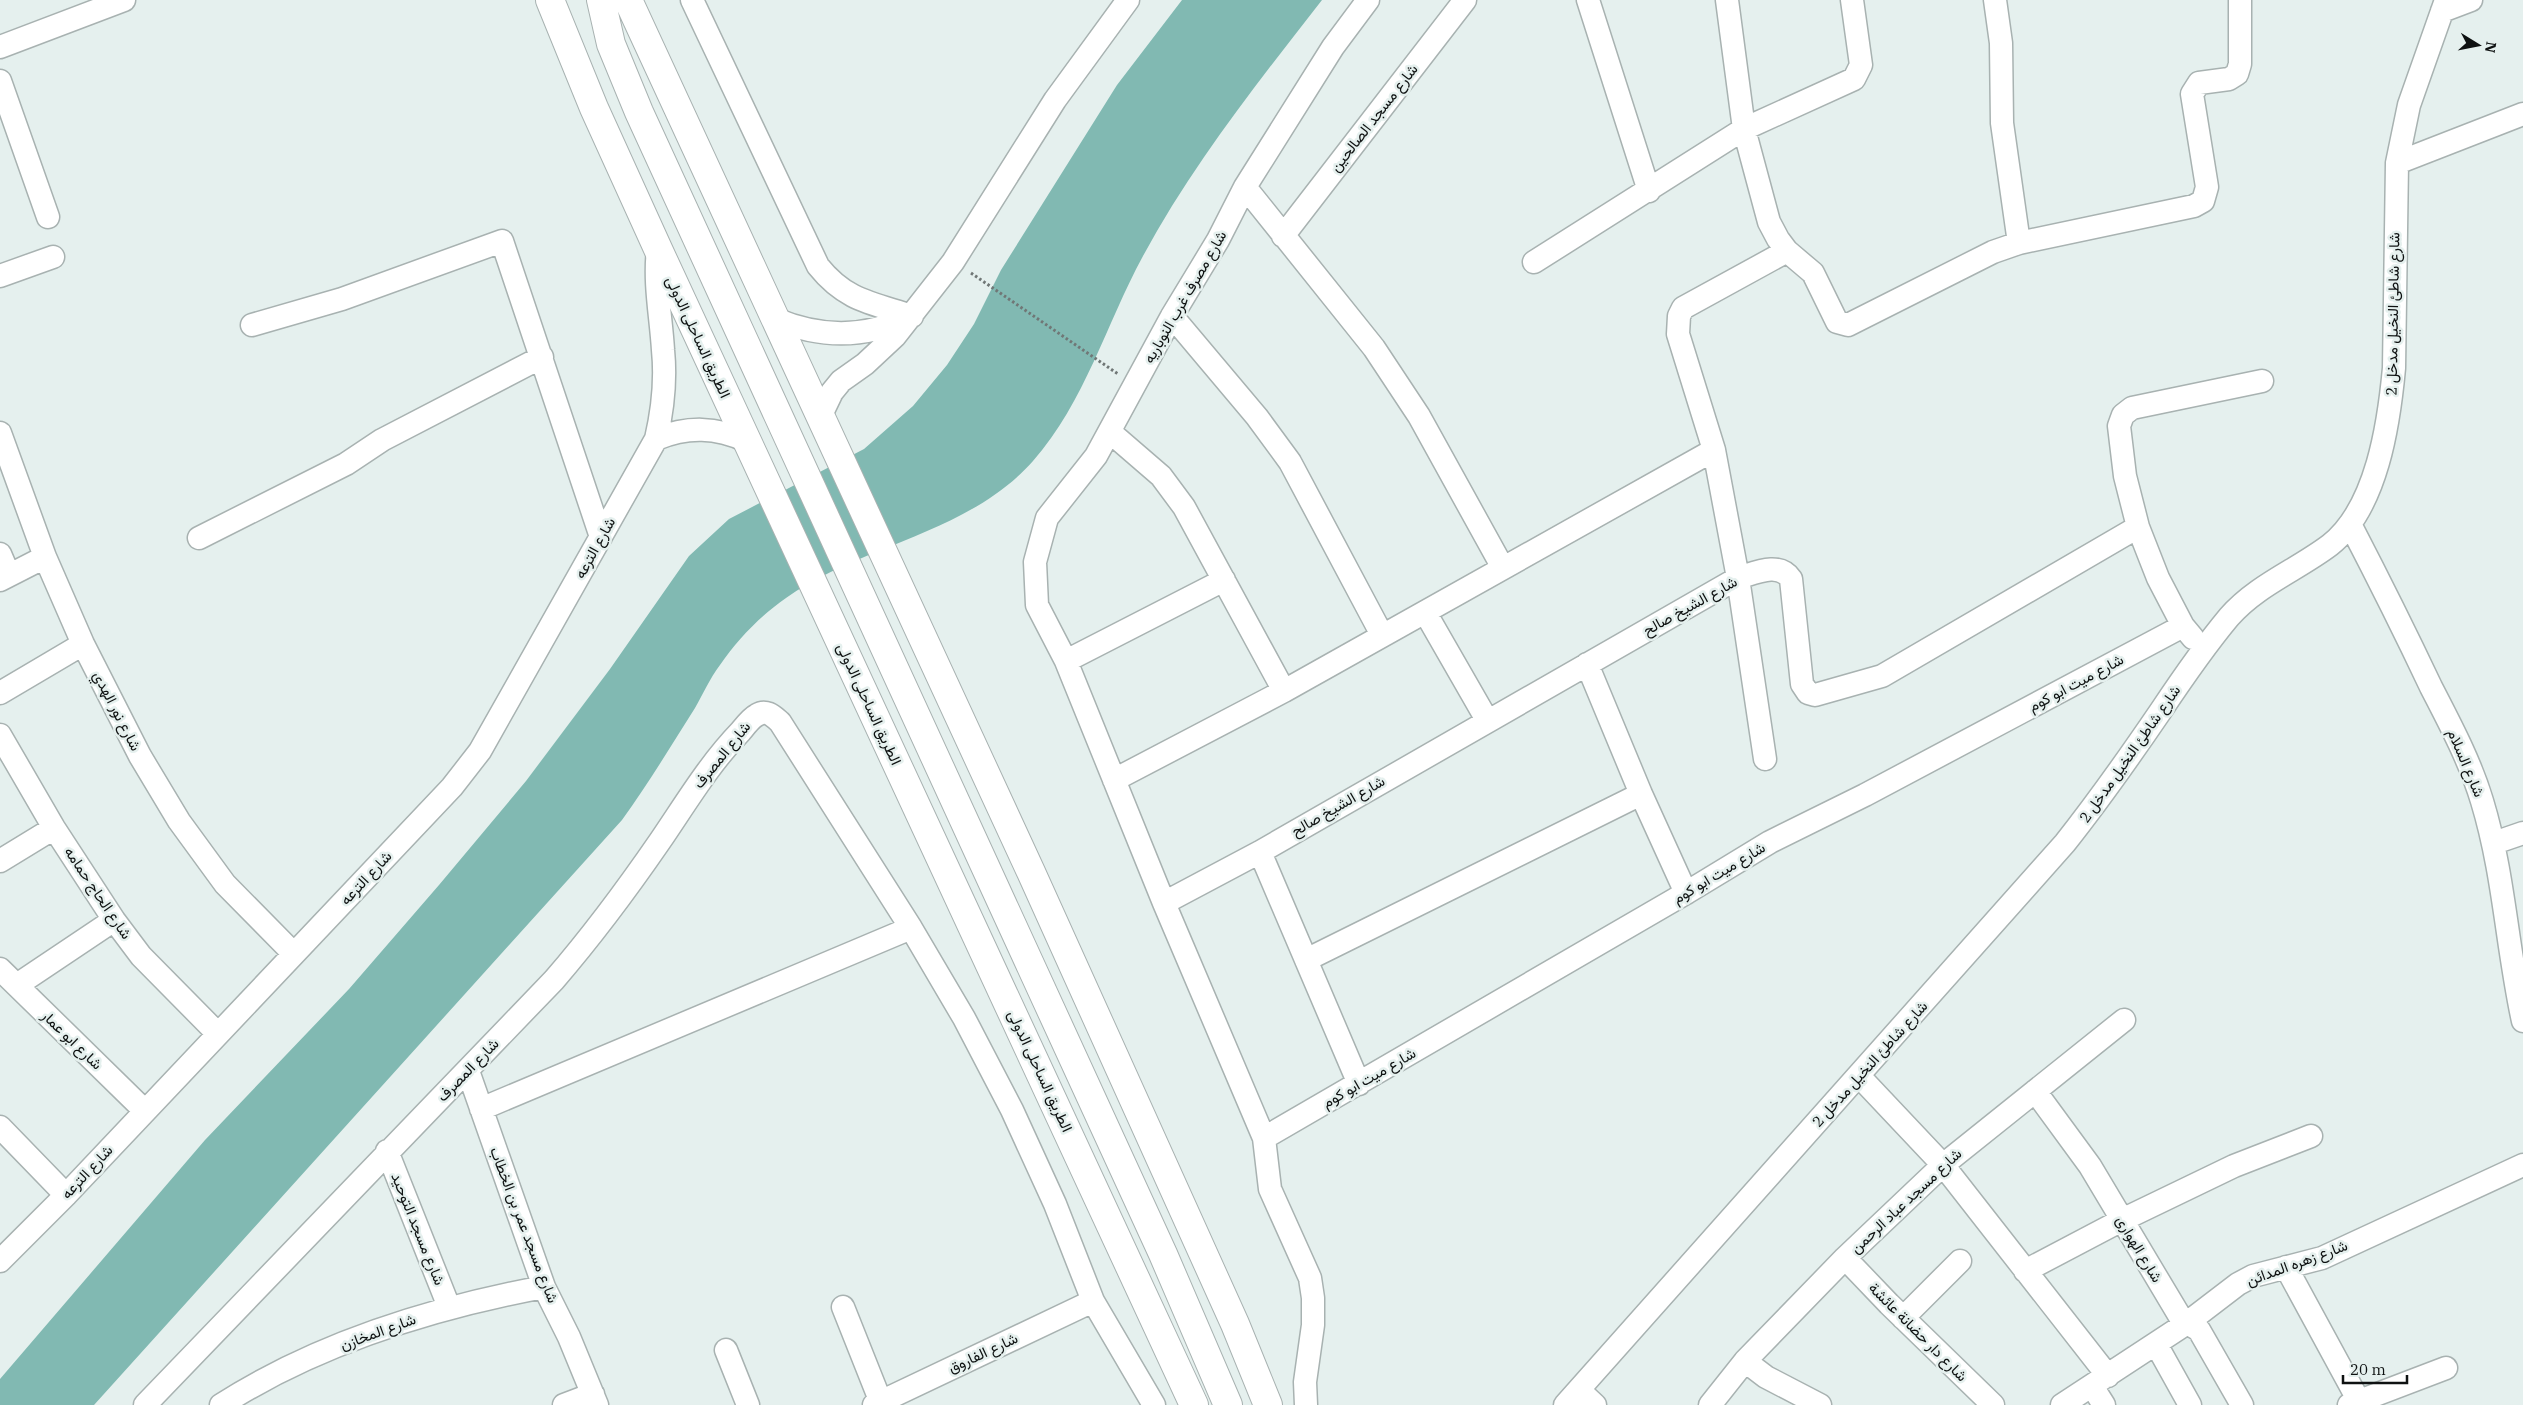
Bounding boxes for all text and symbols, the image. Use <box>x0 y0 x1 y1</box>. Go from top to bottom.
north arrow <box>2453 20 2503 70</box>
text: N <box>2481 40 2501 54</box>
street label: شارع مسجد الصالحين <box>1326 60 1423 177</box>
street label: شارع مصرف غرب النوباريه <box>1139 227 1232 368</box>
street label: شارع شاطئ النخيل مدخل 2 <box>2382 232 2405 396</box>
street label: الطريق الساحلى الدولى <box>661 273 735 401</box>
street label: شارع الترعه <box>570 514 621 583</box>
street label: شارع الشيخ صالح <box>1639 572 1742 641</box>
street label: الطريق الساحلى الدولى <box>832 640 906 768</box>
street label: شارع ميت ابو كوم <box>2025 649 2128 717</box>
street label: شارع نور الهدي <box>86 668 146 756</box>
street label: شارع شاطئ النخيل مدخل 2 <box>2075 681 2186 827</box>
street label: شارع المصرف <box>689 717 756 793</box>
street label: شارع السلام <box>2442 726 2489 801</box>
street label: شارع الشيخ صالح <box>1287 771 1389 842</box>
street label: شارع ميت ابو كوم <box>1669 837 1770 909</box>
street label: شارع الحاج حمامه <box>59 843 136 944</box>
street label: شارع الترعه <box>336 847 397 910</box>
street label: شارع شاطئ النخيل مدخل 2 <box>1808 996 1933 1132</box>
street label: شارع ابو عمار <box>36 1005 107 1075</box>
street label: الطريق الساحلى الدولى <box>1003 1007 1077 1135</box>
street label: شارع المصرف <box>433 1034 504 1107</box>
street label: شارع ميت ابو كوم <box>1319 1043 1420 1114</box>
street label: شارع الترعه <box>57 1141 118 1204</box>
street label: شارع مسجد عمر بن الخطاب <box>484 1144 563 1306</box>
street label: شارع مسجد عباد الرحمن <box>1846 1144 1967 1259</box>
street label: شارع مسجد التوحيد <box>385 1170 450 1289</box>
street label: شارع الهوارى <box>2110 1212 2167 1287</box>
street label: شارع زهره المدائن <box>2244 1235 2351 1292</box>
street label: شارع دار حضانة عائشة <box>1864 1278 1972 1387</box>
street label: شارع المخازن <box>337 1309 419 1356</box>
street label: شارع الفاروق <box>945 1328 1022 1379</box>
scale bar <box>2343 1352 2407 1384</box>
text: 20 m <box>2350 1360 2386 1379</box>

